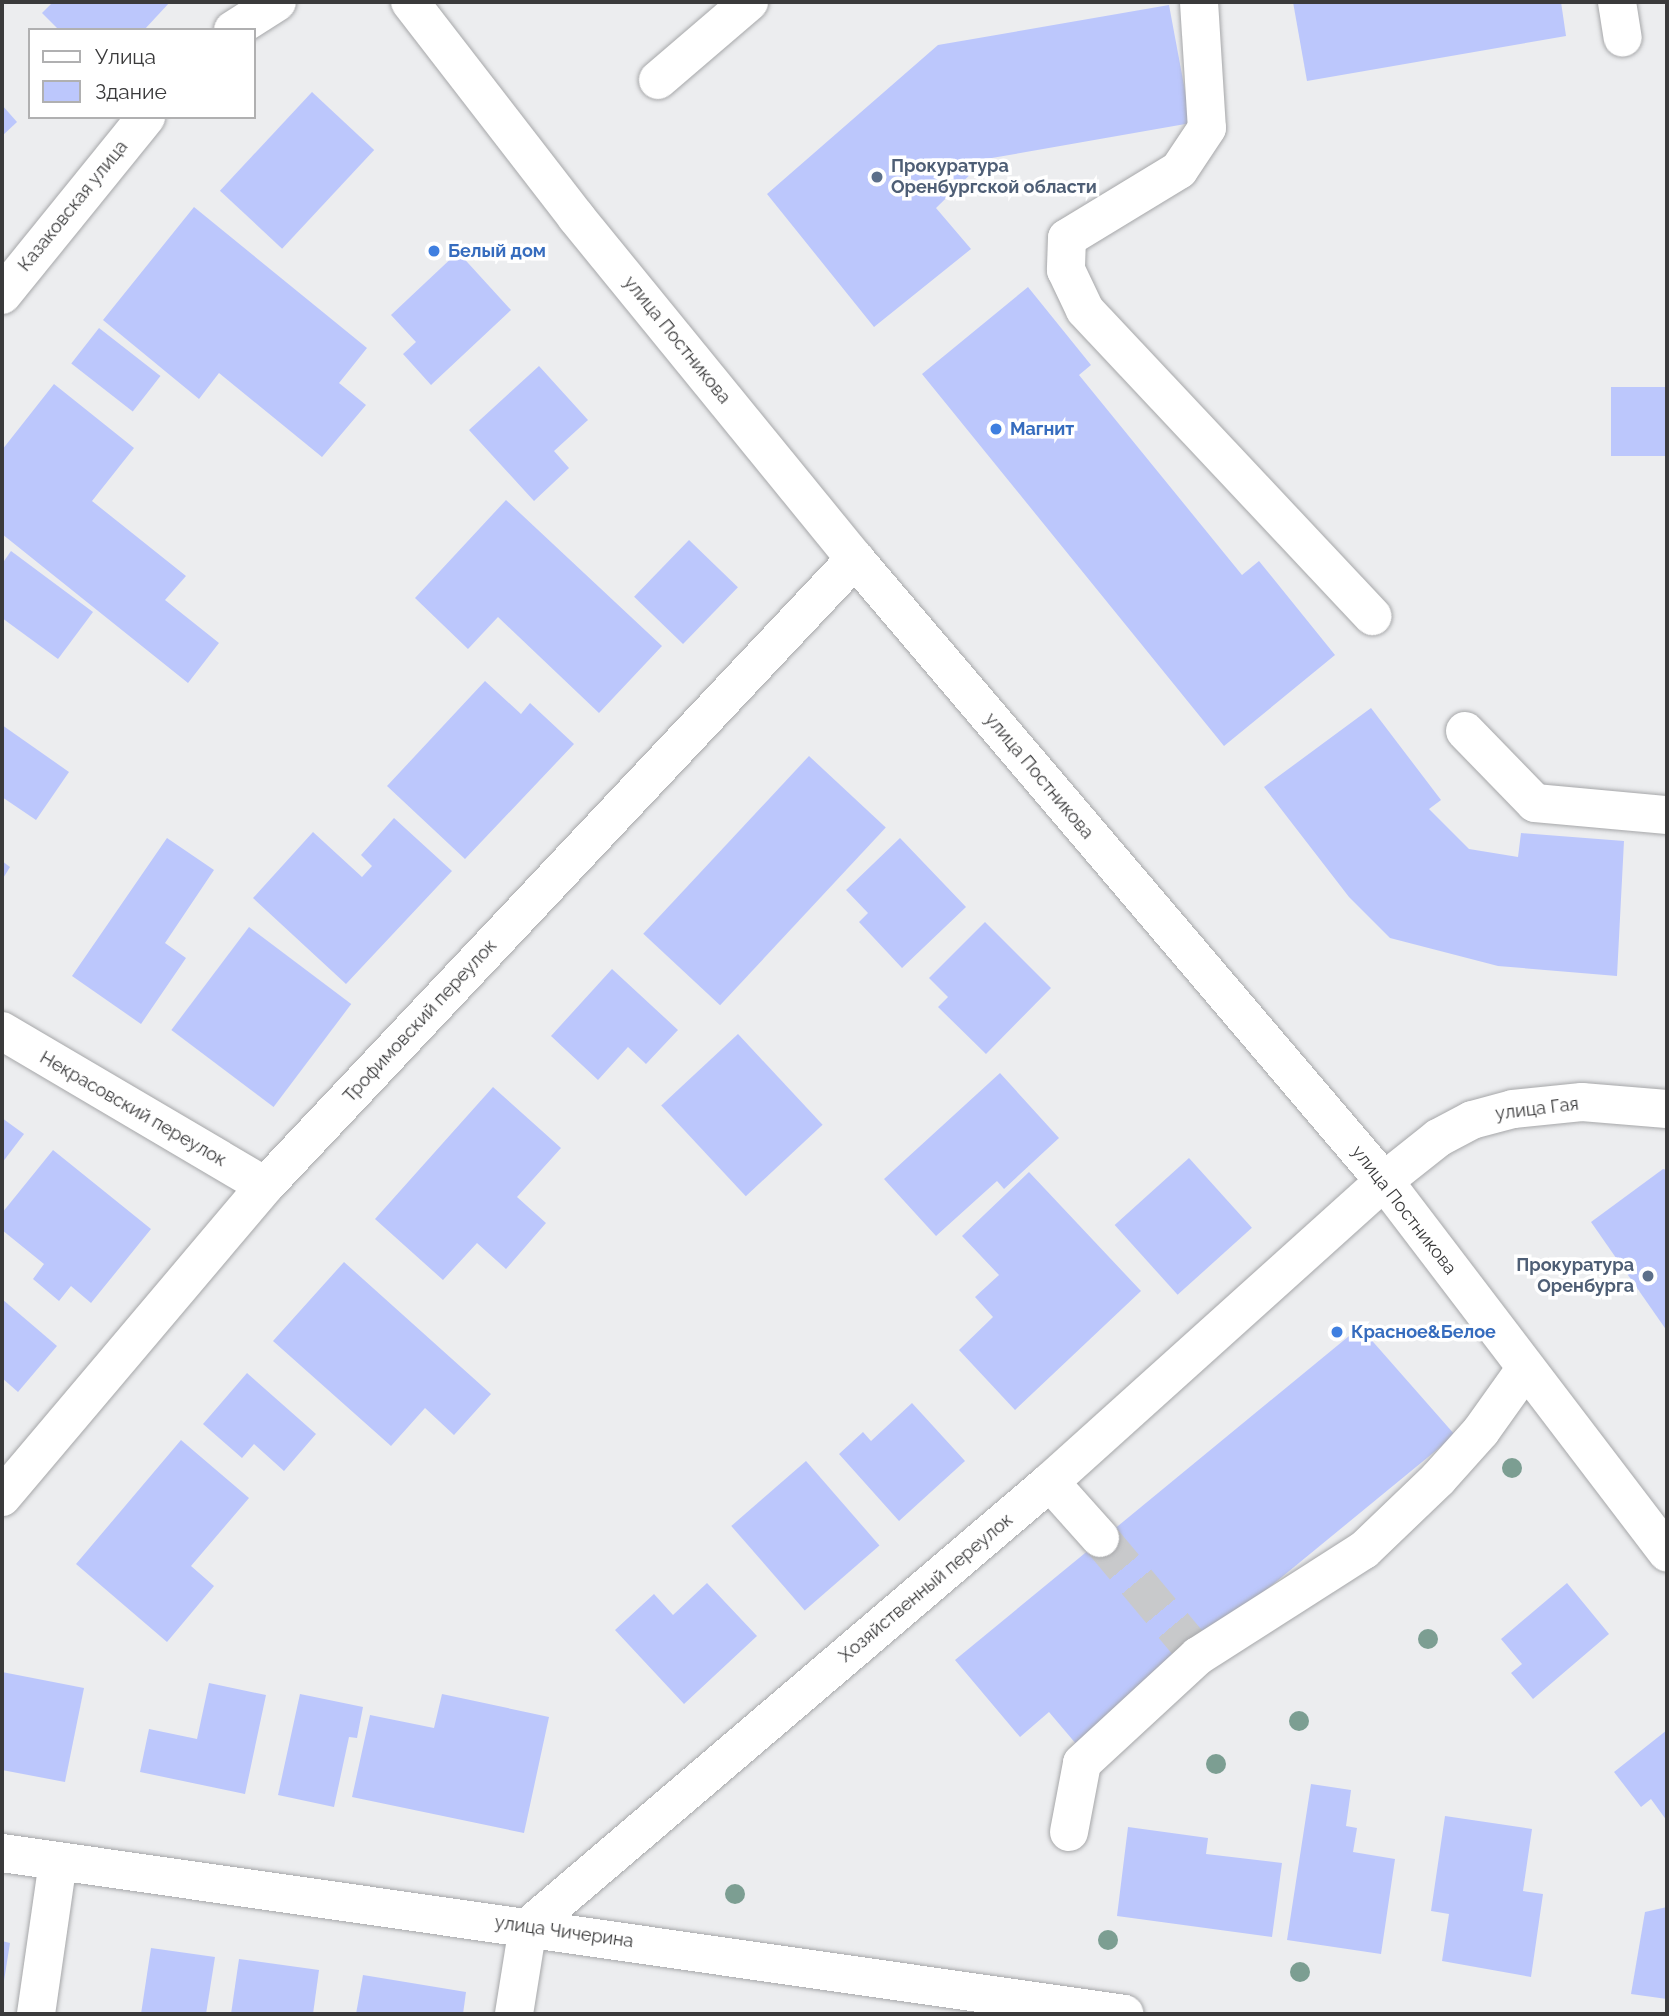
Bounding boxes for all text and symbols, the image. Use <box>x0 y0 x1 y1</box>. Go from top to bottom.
legend <box>28 28 256 119</box>
text: Улица <box>95 44 156 69</box>
text: Здание <box>95 79 167 104</box>
street label: Казаковская улица <box>14 136 132 276</box>
place label: Прокуратура Оренбургской области <box>891 156 1097 198</box>
marker: Прокуратура Оренбургской области <box>869 169 885 185</box>
place label: Белый дом <box>448 240 546 262</box>
marker: Белый дом <box>426 243 442 259</box>
street label: улица Постникова <box>619 272 735 408</box>
place label: Магнит <box>1010 418 1074 440</box>
marker: Магнит <box>988 421 1004 437</box>
street label: улица Постникова <box>980 709 1098 843</box>
street label: Трофимовский переулок <box>339 935 501 1107</box>
street label: Некрасовский переулок <box>36 1047 230 1171</box>
street label: улица Гая <box>1494 1093 1580 1125</box>
street label: улица Постникова <box>1347 1141 1461 1279</box>
place label: Прокуратура Оренбурга <box>1516 1255 1634 1298</box>
marker: Прокуратура Оренбурга <box>1640 1268 1656 1284</box>
place label: Красное&Белое <box>1351 1321 1496 1343</box>
marker: Красное&Белое <box>1329 1324 1345 1340</box>
street label: Хозяйственный переулок <box>835 1509 1017 1667</box>
street label: улица Чичерина <box>493 1912 635 1952</box>

